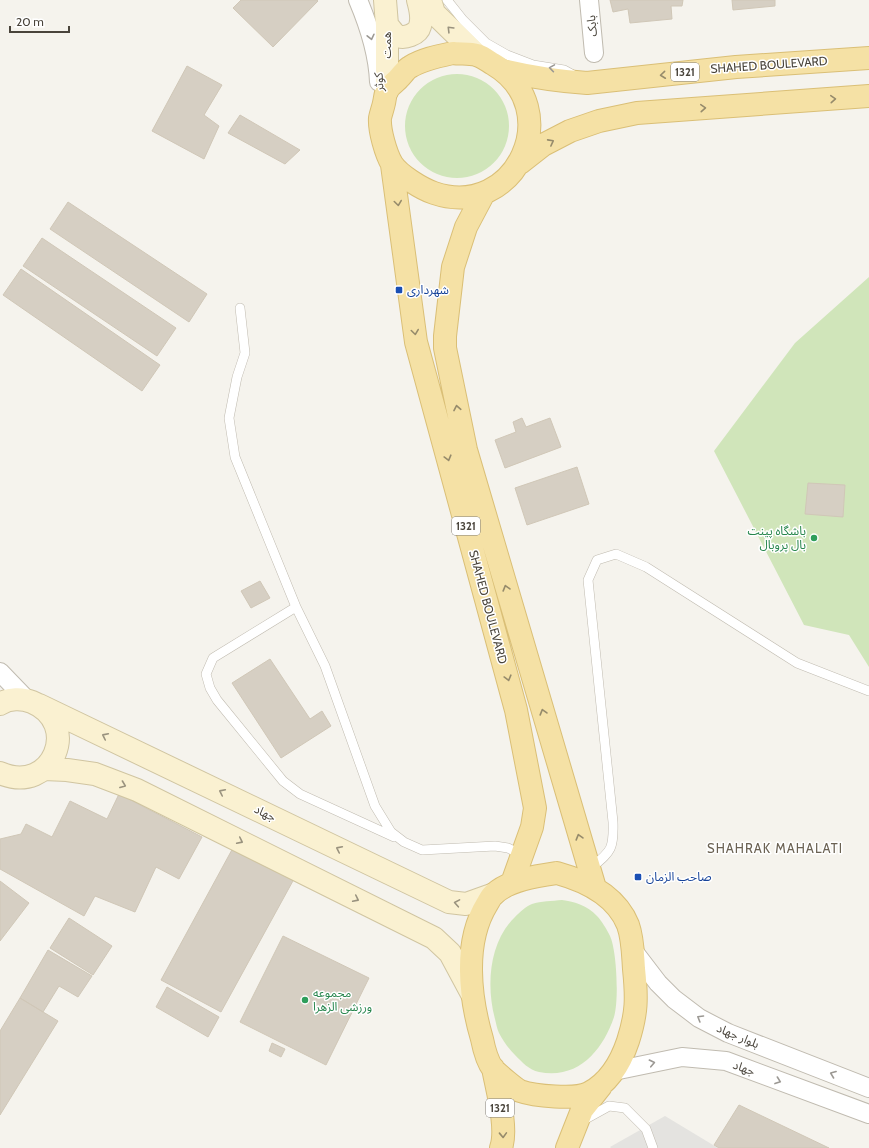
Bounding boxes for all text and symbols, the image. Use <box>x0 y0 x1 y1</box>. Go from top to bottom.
scale bar <box>10 8 69 34</box>
text: 20 m <box>16 14 44 29</box>
street label: بابک <box>583 14 600 38</box>
one-way arrow <box>447 26 455 34</box>
street label: همت <box>379 31 394 58</box>
one-way arrow <box>366 33 375 40</box>
street label: SHAHED BOULEVARD <box>710 53 828 76</box>
road number: 1321 <box>671 63 699 81</box>
one-way arrow <box>549 64 555 73</box>
one-way arrow <box>660 70 666 79</box>
street label: کوثر <box>370 71 387 93</box>
one-way arrow <box>830 94 836 103</box>
one-way arrow <box>700 103 706 112</box>
one-way arrow <box>546 139 554 146</box>
one-way arrow <box>393 200 402 206</box>
place label: شهرداری <box>407 282 449 297</box>
marker: شهرداری <box>394 285 404 295</box>
one-way arrow <box>410 329 419 335</box>
one-way arrow <box>454 405 462 411</box>
one-way arrow <box>443 454 452 461</box>
road number: 1321 <box>452 517 480 535</box>
place label: باشگاه پینت بال پروبال <box>747 523 806 553</box>
marker: باشگاه پینت بال پروبال <box>809 533 819 543</box>
street label: SHAHED BOULEVARD <box>466 548 511 666</box>
one-way arrow <box>502 584 511 591</box>
one-way arrow <box>503 675 511 681</box>
one-way arrow <box>539 709 548 716</box>
one-way arrow <box>101 733 109 741</box>
one-way arrow <box>119 780 126 788</box>
one-way arrow <box>218 789 226 797</box>
street label: جهاد <box>252 801 279 824</box>
one-way arrow <box>575 834 584 841</box>
one-way arrow <box>235 836 243 844</box>
district label: SHAHRAK MAHALATI <box>707 840 843 856</box>
one-way arrow <box>336 846 343 854</box>
place label: صاحب الزمان <box>646 869 712 884</box>
marker: صاحب الزمان <box>633 872 643 882</box>
one-way arrow <box>352 894 359 902</box>
one-way arrow <box>454 899 460 908</box>
place label: مجموعه ورزشی الزهرا <box>313 985 372 1014</box>
marker: مجموعه ورزشی الزهرا <box>300 995 310 1005</box>
one-way arrow <box>697 1016 704 1023</box>
street label: بلوار جهاد <box>715 1020 762 1051</box>
street label: جهاد <box>731 1057 757 1078</box>
one-way arrow <box>649 1060 656 1068</box>
one-way arrow <box>829 1070 836 1078</box>
one-way arrow <box>775 1076 782 1084</box>
road number: 1321 <box>486 1099 514 1117</box>
one-way arrow <box>499 1132 507 1138</box>

